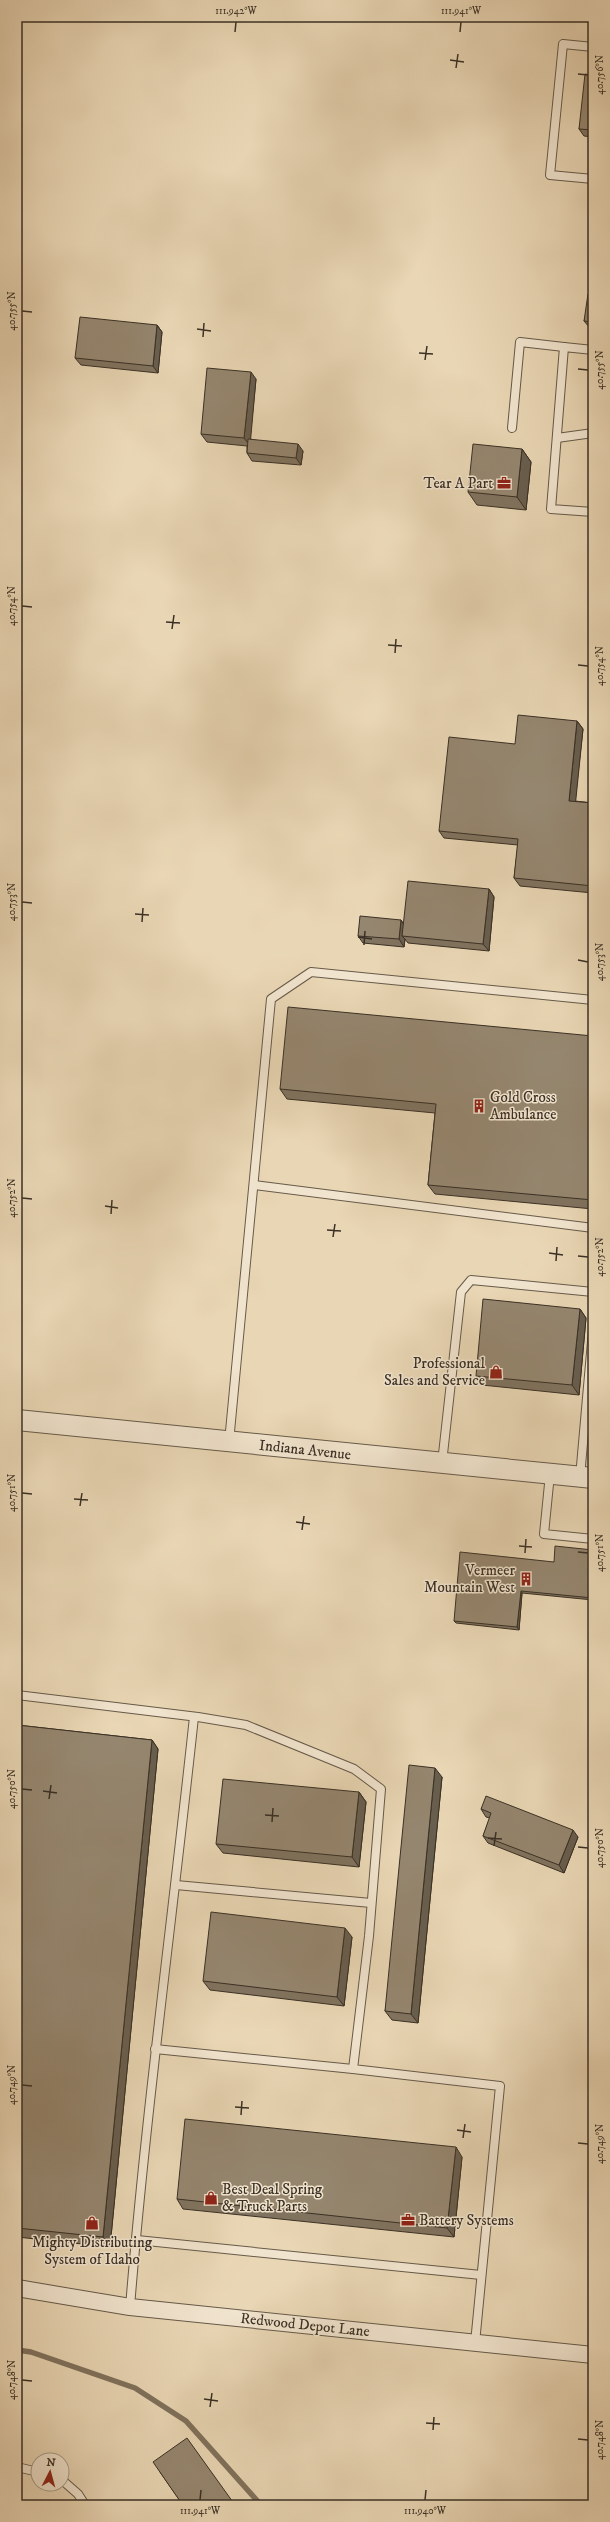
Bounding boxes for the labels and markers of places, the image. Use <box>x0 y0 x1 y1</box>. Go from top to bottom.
place label: Tear A Part <box>424 474 493 493</box>
office icon: Tear A Part <box>496 475 512 491</box>
place label: Gold Cross Ambulance <box>490 1088 556 1124</box>
building icon: Gold Cross Ambulance <box>471 1098 487 1114</box>
place label: Professional Sales and Service <box>384 1354 485 1390</box>
shop icon: Professional Sales and Service <box>488 1364 504 1380</box>
place label: Vermeer Mountain West <box>424 1561 515 1597</box>
building icon: Vermeer Mountain West <box>518 1571 534 1587</box>
place label: Best Deal Spring & Truck Parts <box>222 2180 323 2216</box>
shop icon: Best Deal Spring & Truck Parts <box>203 2190 219 2206</box>
place label: Battery Systems <box>419 2211 514 2230</box>
office icon: Battery Systems <box>400 2212 416 2228</box>
shop icon: Mighty Distributing System of Idaho <box>84 2215 100 2231</box>
place label: Mighty Distributing System of Idaho <box>32 2233 153 2269</box>

